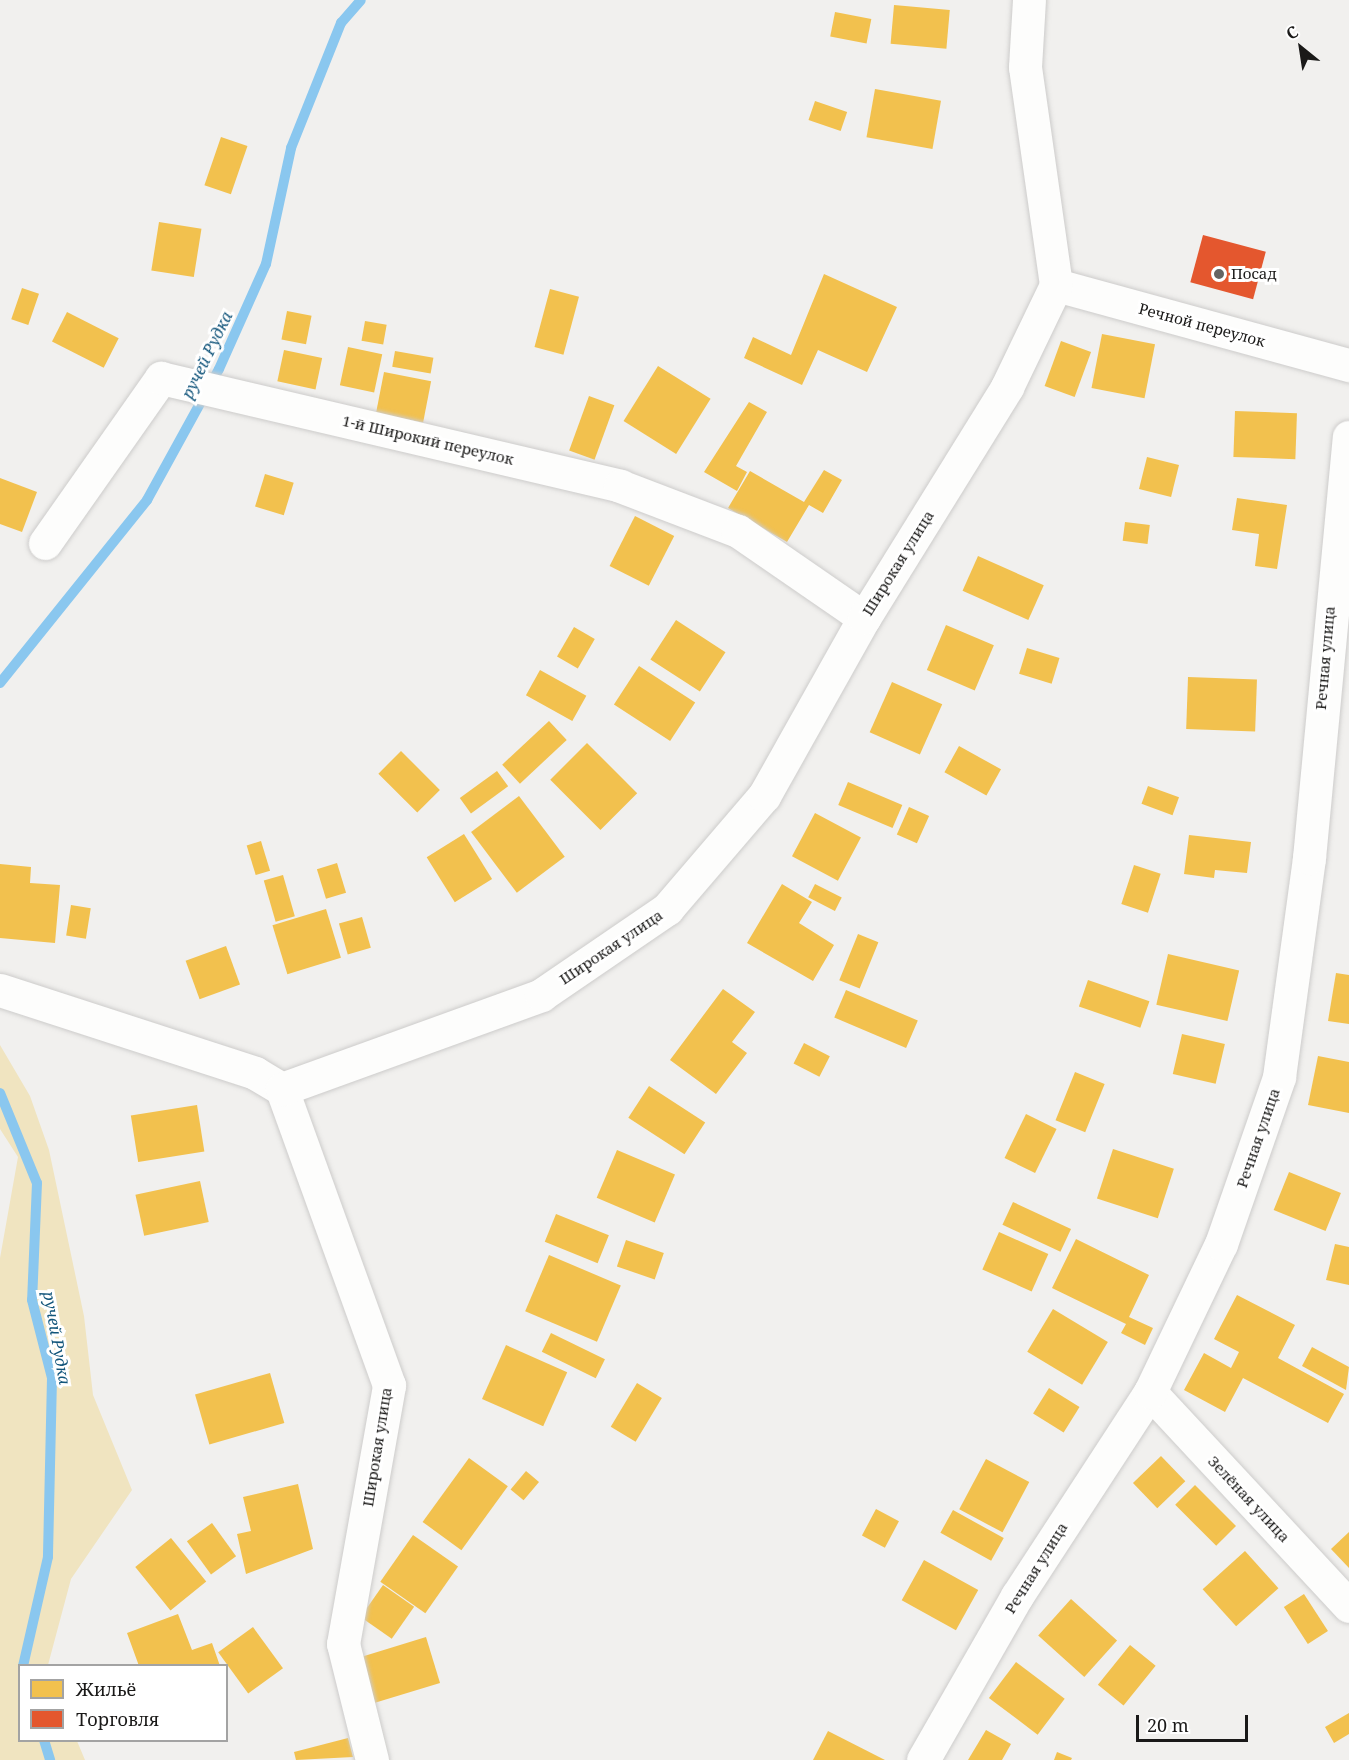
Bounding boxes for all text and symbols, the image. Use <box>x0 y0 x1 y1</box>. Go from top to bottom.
north arrow <box>1271 18 1331 78</box>
text: С <box>1282 20 1302 45</box>
place label: Посад <box>1231 265 1277 283</box>
marker: Посад <box>1212 267 1226 281</box>
street label: Речной переулок <box>1137 299 1267 351</box>
water label: ручей Рудка <box>178 308 236 402</box>
street label: 1-й Широкий переулок <box>341 412 515 468</box>
street label: Широкая улица <box>858 507 938 619</box>
street label: Речная улица <box>1312 605 1338 711</box>
street label: Широкая улица <box>556 906 666 988</box>
street label: Речная улица <box>1233 1086 1283 1190</box>
water label: ручей Рудка <box>39 1290 75 1386</box>
street label: Широкая улица <box>359 1386 395 1508</box>
street label: Зелёная улица <box>1204 1452 1294 1546</box>
street label: Речная улица <box>1001 1519 1071 1617</box>
legend <box>18 1664 228 1742</box>
text: Жильё <box>76 1677 136 1701</box>
scale bar <box>1139 1703 1252 1741</box>
text: Торговля <box>76 1707 159 1731</box>
text: 20 m <box>1147 1713 1189 1737</box>

